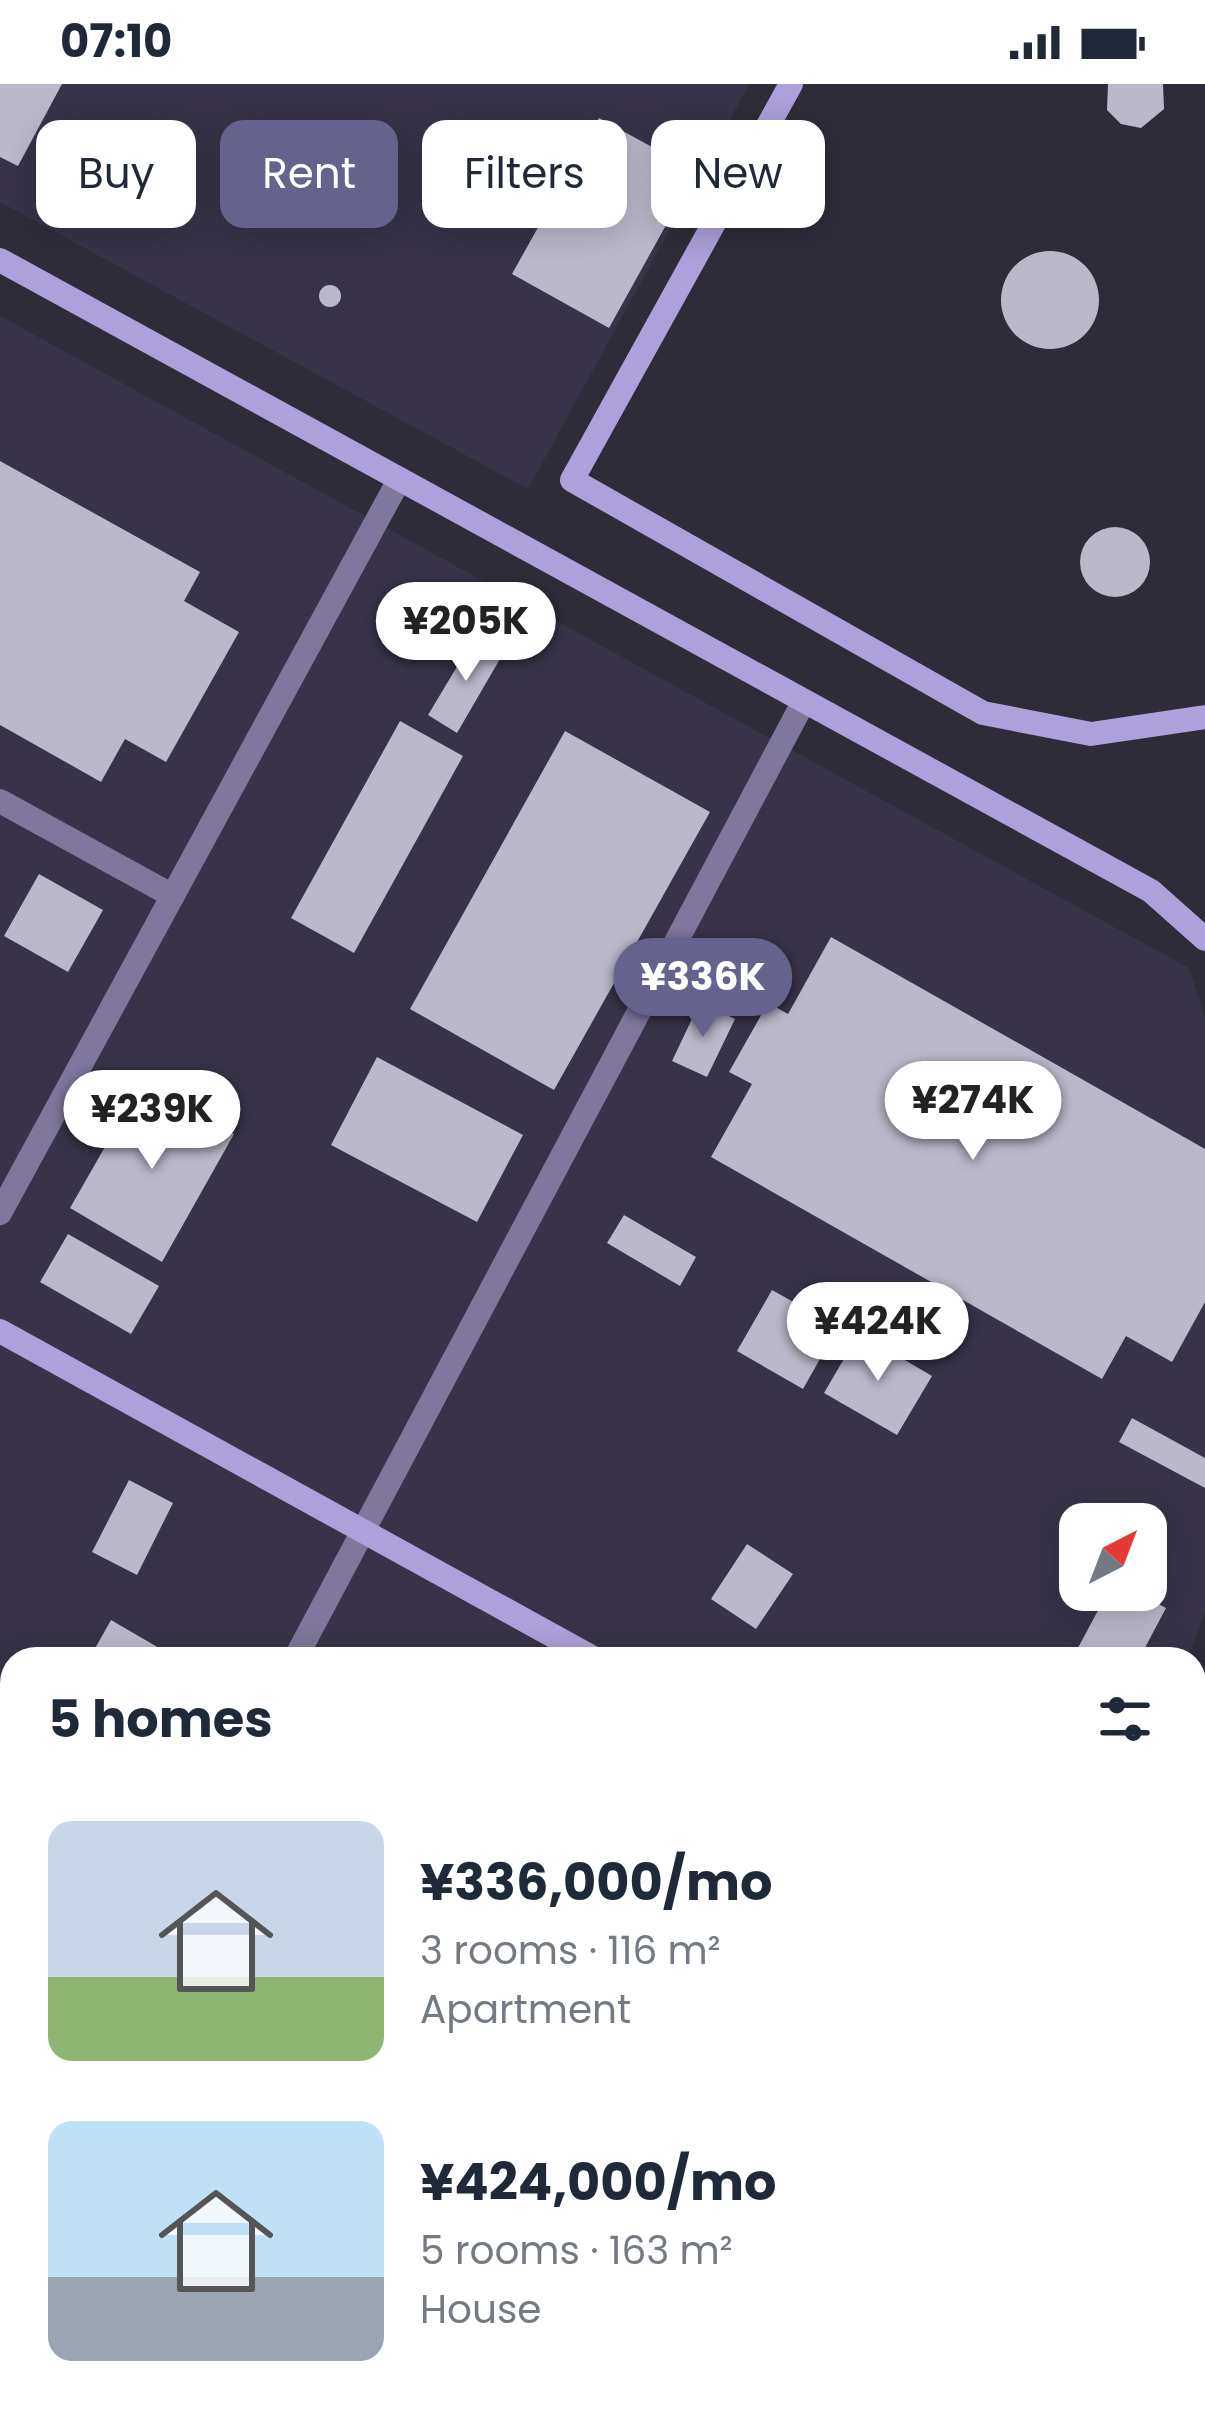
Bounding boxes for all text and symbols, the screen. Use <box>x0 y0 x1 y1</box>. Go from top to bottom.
text: 07:10 <box>60 10 172 73</box>
chip: Buy <box>36 120 196 228</box>
chip: Rent <box>220 120 398 228</box>
chip: Filters <box>422 120 627 228</box>
chip: New <box>651 120 825 228</box>
pin: ¥205K <box>382 582 550 684</box>
text: ¥205K <box>403 593 529 648</box>
pin: ¥336K <box>619 938 787 1040</box>
text: ¥336K <box>640 949 766 1004</box>
pin: ¥274K <box>889 1061 1057 1163</box>
pin: ¥239K <box>68 1070 236 1172</box>
text: ¥274K <box>912 1072 1034 1127</box>
text: ¥239K <box>90 1081 214 1136</box>
pin: ¥424K <box>794 1282 962 1384</box>
text: ¥424K <box>814 1293 942 1348</box>
north arrow <box>1059 1503 1167 1611</box>
map controls <box>1059 1503 1167 1611</box>
text: 5 homes <box>48 1683 273 1755</box>
icon: filters <box>1092 1686 1158 1752</box>
text: ¥336,000/mo <box>420 1846 772 1918</box>
icon: home <box>144 1869 288 2013</box>
text: 3 rooms · 116 m² <box>420 1923 721 1978</box>
text: Apartment <box>420 1982 631 2037</box>
text: ¥424,000/mo <box>420 2146 776 2218</box>
icon: home <box>144 2169 288 2313</box>
text: 5 rooms · 163 m² <box>420 2223 733 2278</box>
text: House <box>420 2282 541 2337</box>

